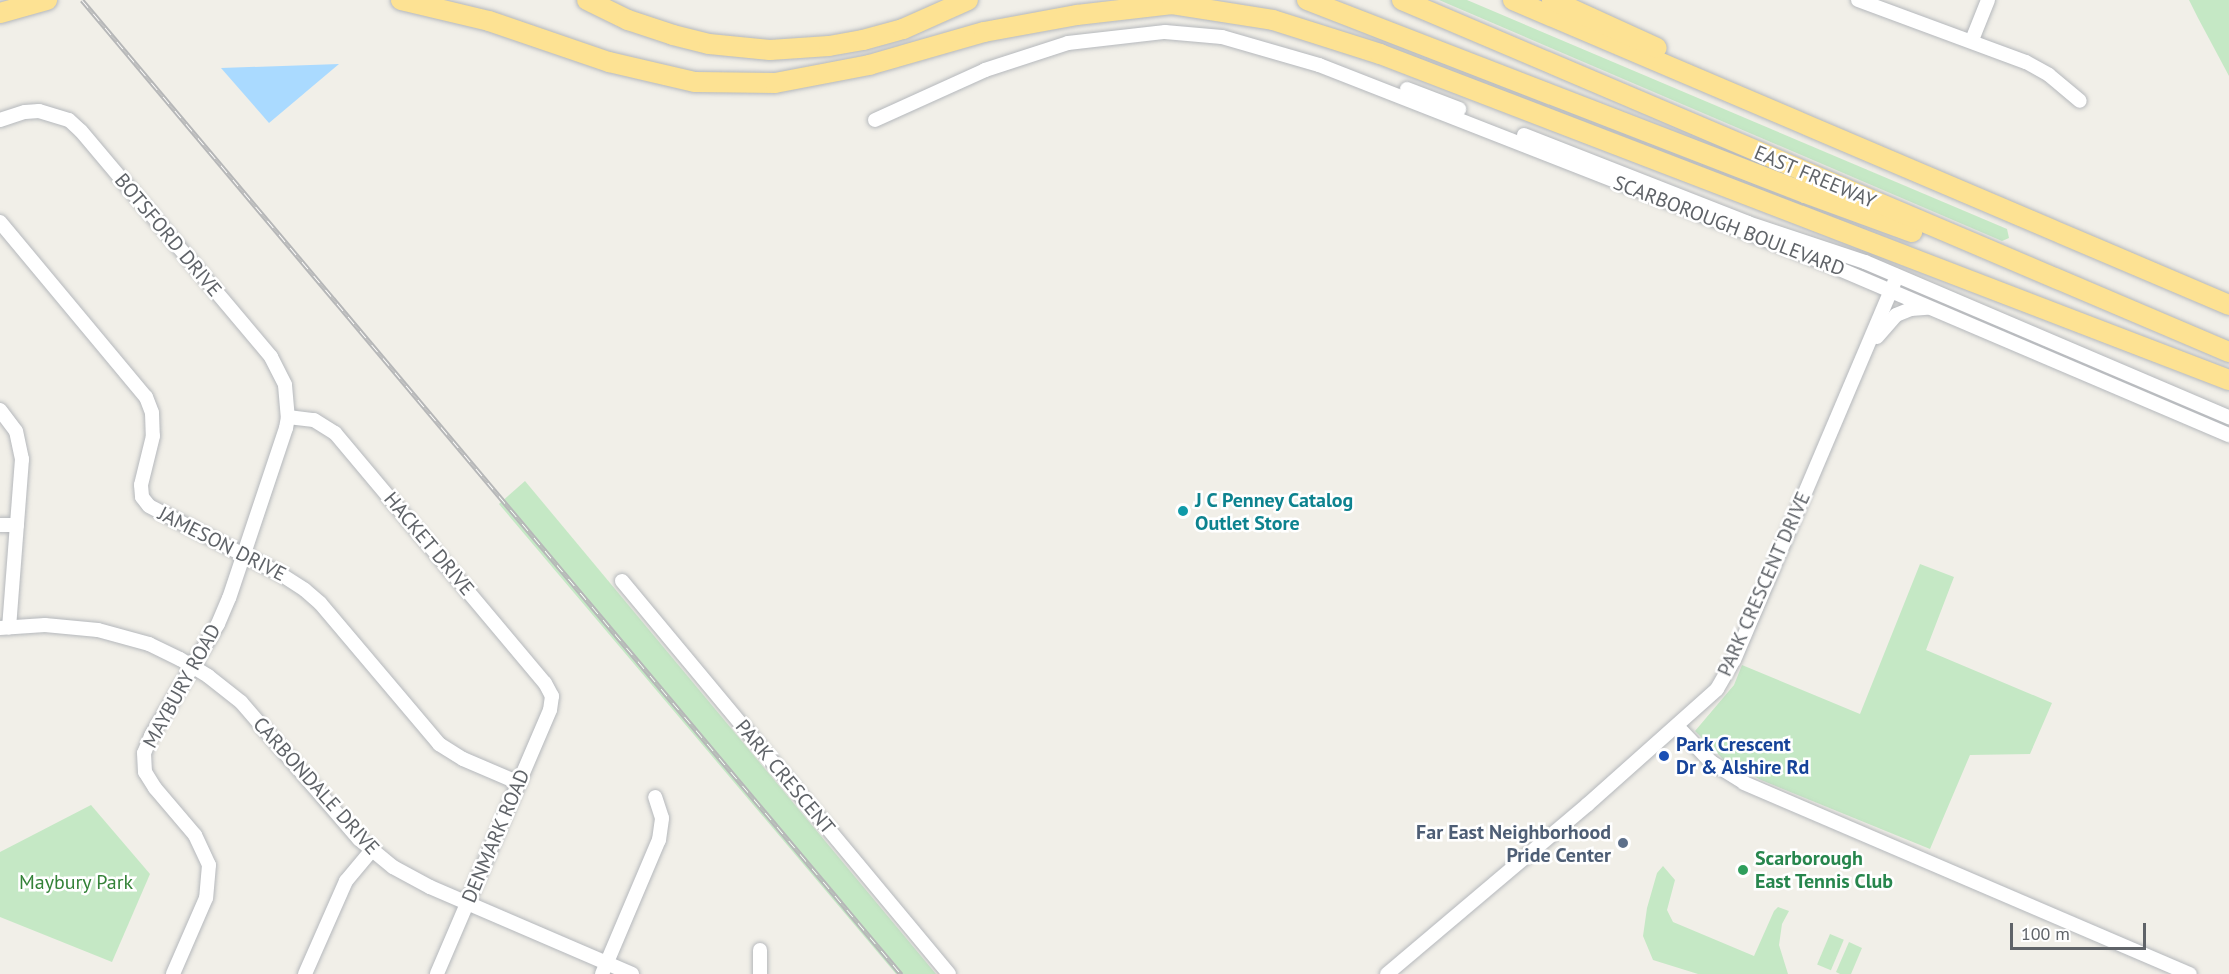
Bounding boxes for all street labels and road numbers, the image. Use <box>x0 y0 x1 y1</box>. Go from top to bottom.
street label: EAST FREEWAY <box>1750 140 1880 214</box>
street label: BOTSFORD DRIVE <box>110 169 226 301</box>
street label: SCARBOROUGH BOULEVARD <box>1610 171 1848 281</box>
street label: HACKET DRIVE <box>379 487 479 601</box>
street label: PARK CRESCENT DRIVE <box>1712 487 1816 681</box>
street label: JAMESON DRIVE <box>154 502 290 586</box>
street label: MAYBURY ROAD <box>138 620 226 752</box>
street label: CARBONDALE DRIVE <box>248 712 384 860</box>
street label: PARK CRESCENT <box>730 715 840 839</box>
street label: DENMARK ROAD <box>457 765 535 907</box>

